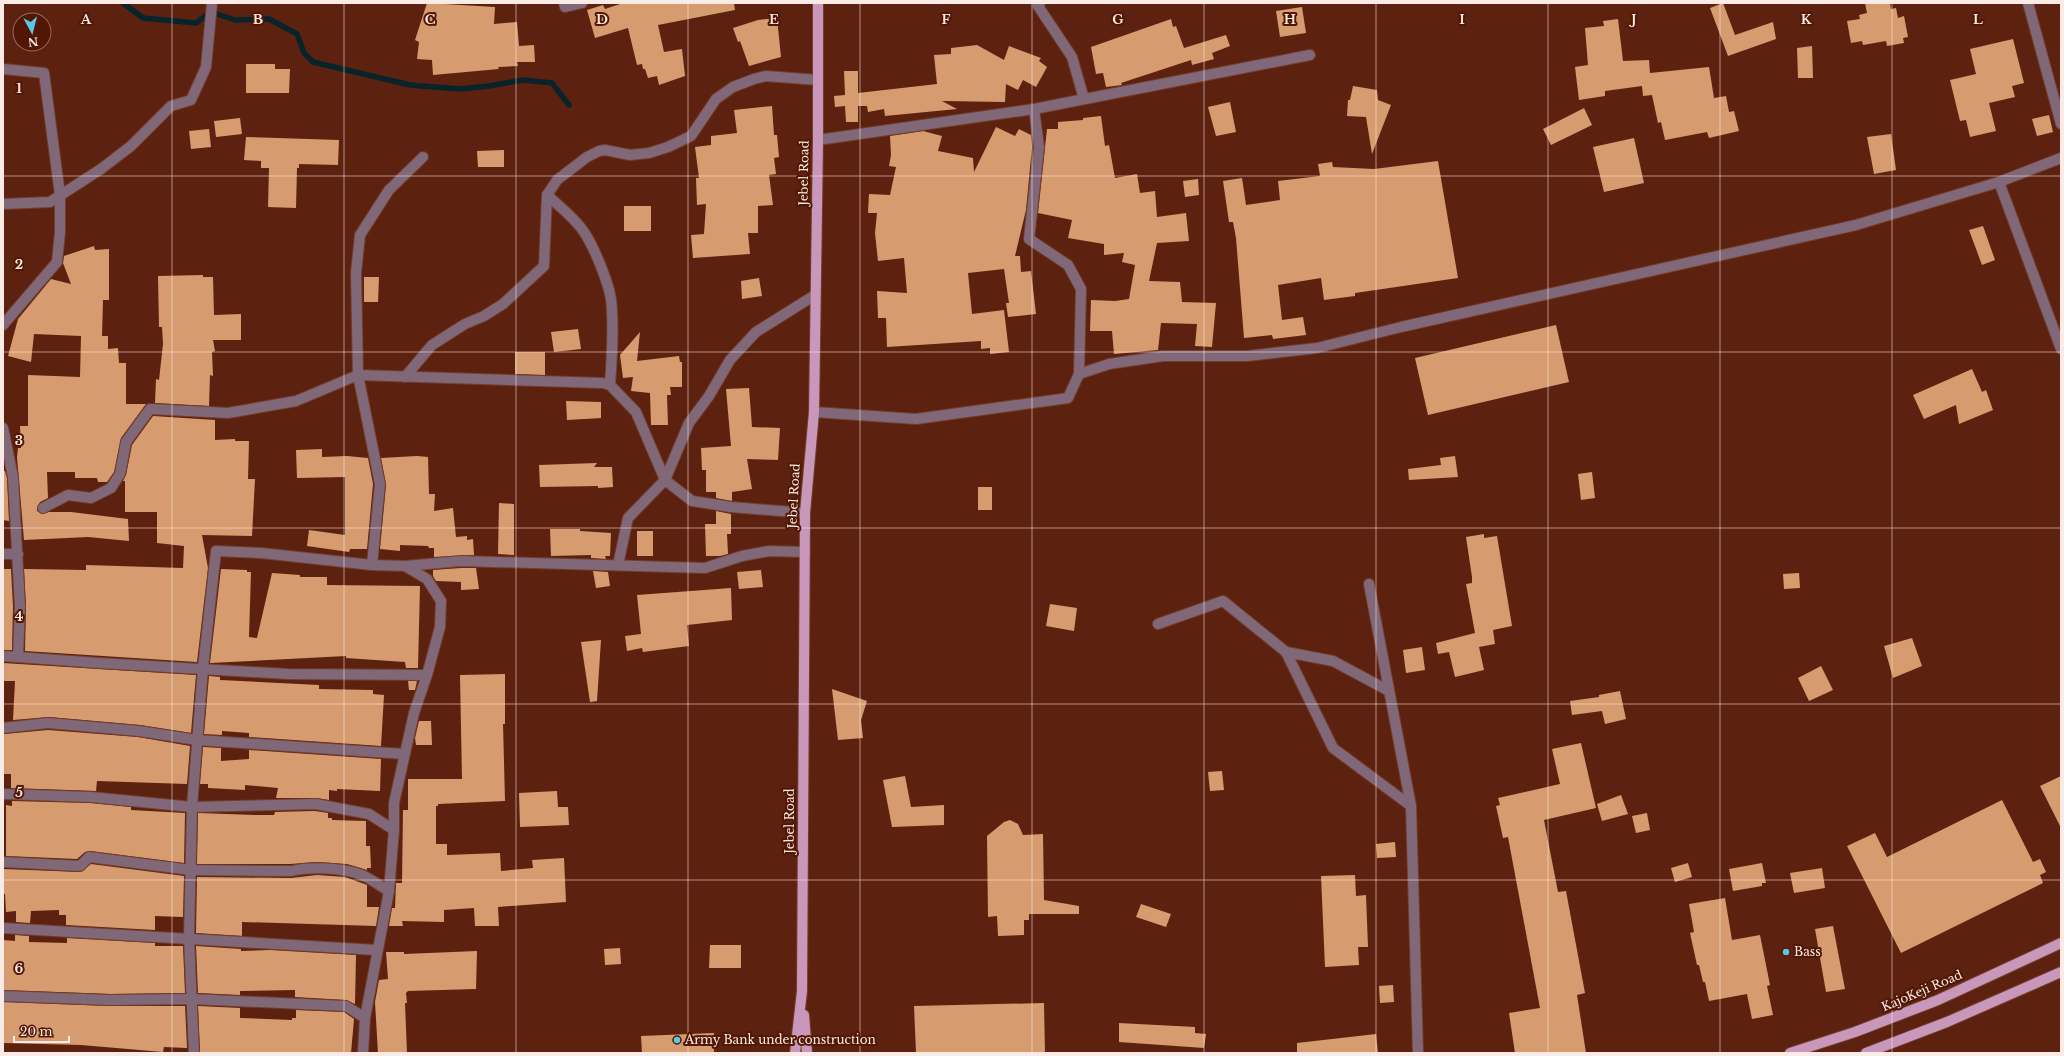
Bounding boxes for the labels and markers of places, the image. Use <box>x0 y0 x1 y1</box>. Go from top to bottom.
place label: Bass <box>1794 944 1821 959</box>
marker: Bass <box>1781 947 1791 957</box>
place label: Army Bank under construction <box>684 1032 876 1047</box>
marker: Army Bank under construction <box>672 1035 682 1045</box>

